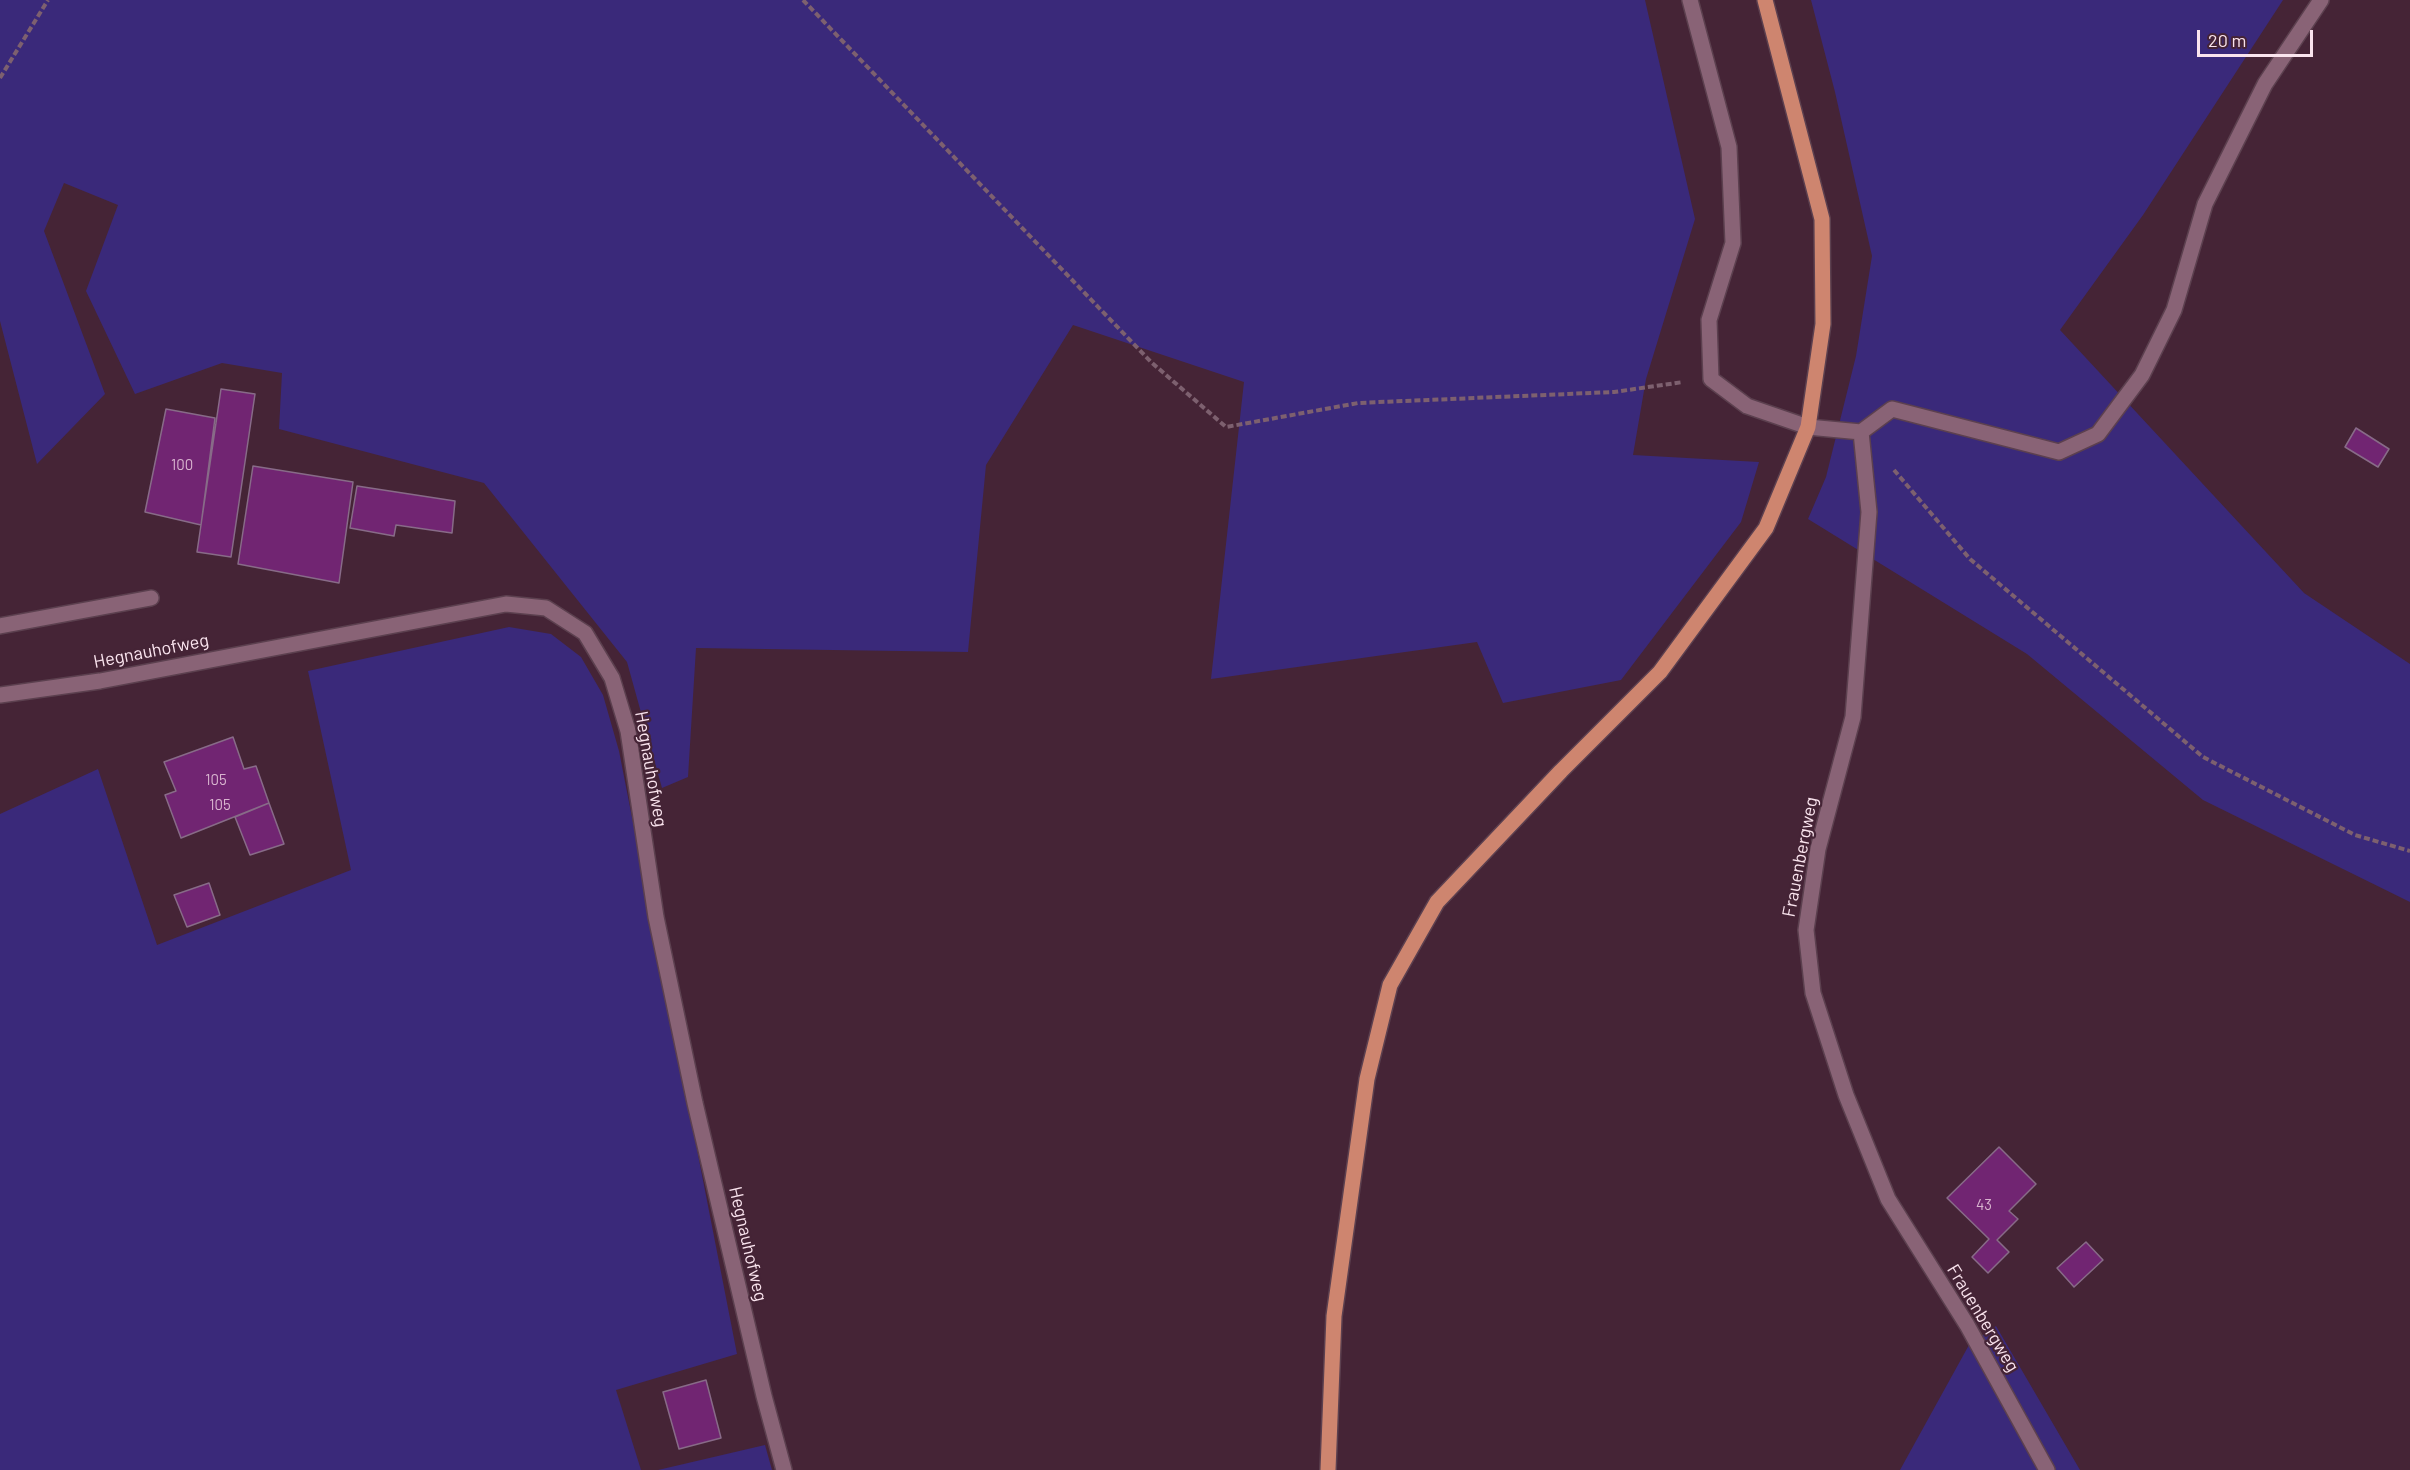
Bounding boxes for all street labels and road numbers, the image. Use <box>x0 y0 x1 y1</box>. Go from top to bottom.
street label: Hegnauhofweg <box>91 629 211 673</box>
street label: Hegnauhofweg <box>630 709 672 829</box>
street label: Frauenbergweg <box>1778 795 1822 919</box>
street label: Hegnauhofweg <box>724 1185 772 1303</box>
street label: Frauenbergweg <box>1942 1260 2024 1376</box>

